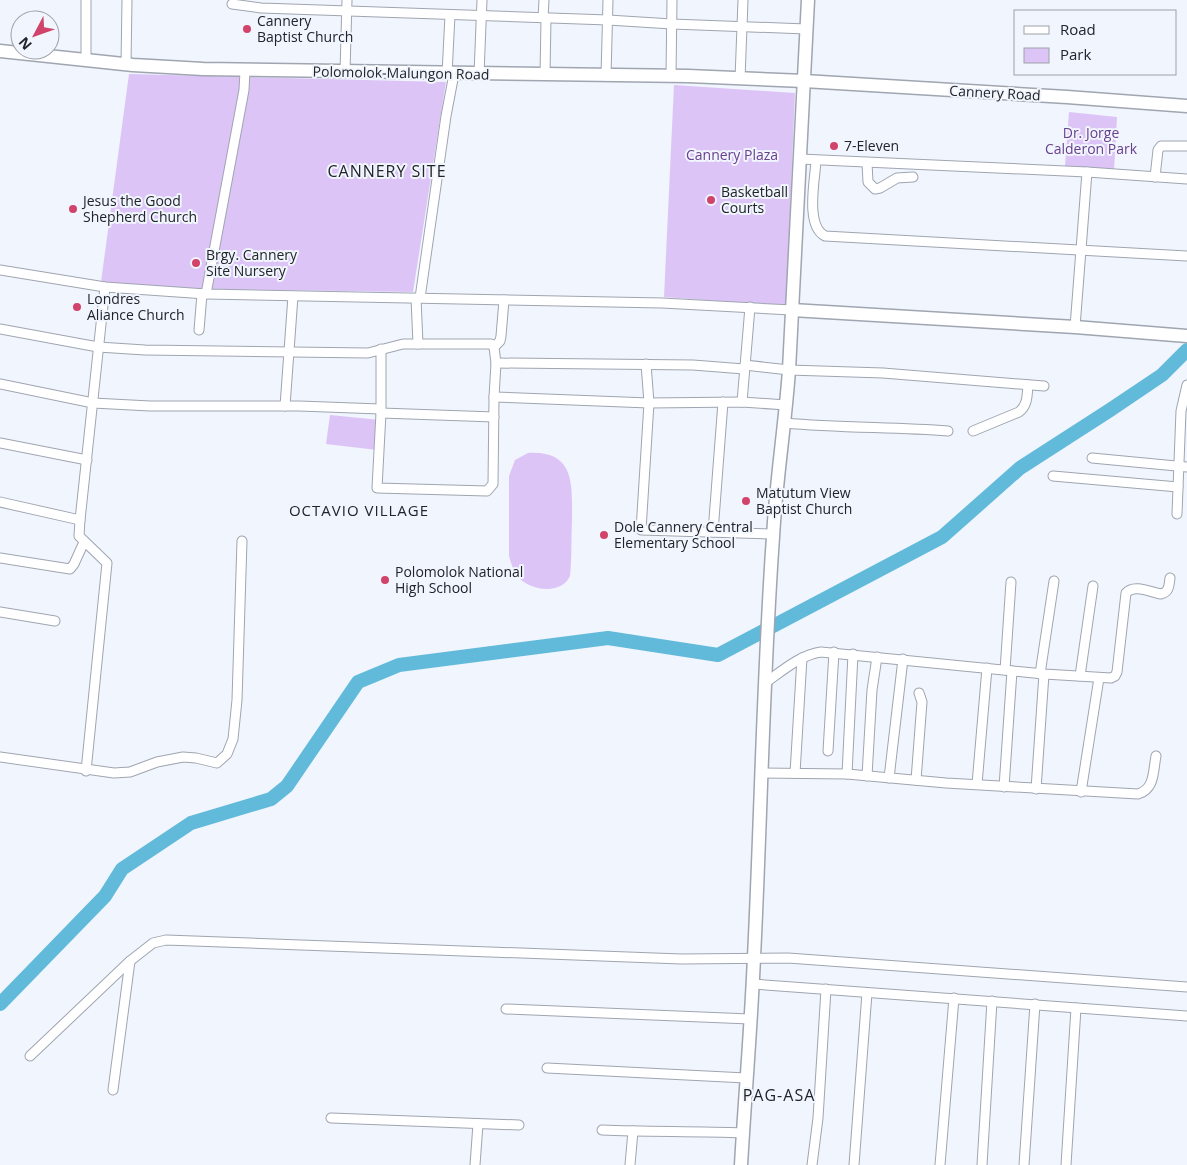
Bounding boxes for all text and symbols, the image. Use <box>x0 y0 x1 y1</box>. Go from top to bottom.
north arrow <box>10 10 60 60</box>
legend <box>1014 10 1177 75</box>
place label: Cannery Baptist Church <box>257 11 353 46</box>
text: Road <box>1060 19 1096 39</box>
marker: Cannery Baptist Church <box>241 23 253 35</box>
text: N <box>14 33 36 54</box>
text: Park <box>1060 44 1091 64</box>
street label: Polomolok-Malungon Road <box>312 61 490 84</box>
street label: Cannery Road <box>949 81 1041 104</box>
park label: Dr. Jorge Calderon Park <box>1045 123 1138 158</box>
place label: 7-Eleven <box>844 136 899 155</box>
marker: 7-Eleven <box>828 140 840 152</box>
park label: Cannery Plaza <box>686 145 778 164</box>
district label: CANNERY SITE <box>327 160 447 182</box>
place label: Basketball Courts <box>721 182 788 217</box>
place label: Jesus the Good Shepherd Church <box>81 191 197 226</box>
marker: Basketball Courts <box>705 194 717 206</box>
marker: Jesus the Good Shepherd Church <box>67 203 79 215</box>
place label: Brgy. Cannery Site Nursery <box>206 245 298 280</box>
marker: Brgy. Cannery Site Nursery <box>190 257 202 269</box>
place label: Londres Aliance Church <box>87 289 185 324</box>
marker: Londres Aliance Church <box>71 301 83 313</box>
place label: Matutum View Baptist Church <box>756 483 852 518</box>
marker: Matutum View Baptist Church <box>740 495 752 507</box>
district label: OCTAVIO VILLAGE <box>289 500 429 520</box>
place label: Dole Cannery Central Elementary School <box>614 517 753 552</box>
marker: Dole Cannery Central Elementary School <box>598 529 610 541</box>
place label: Polomolok National High School <box>395 562 523 597</box>
marker: Polomolok National High School <box>379 574 391 586</box>
district label: PAG-ASA <box>743 1084 815 1106</box>

